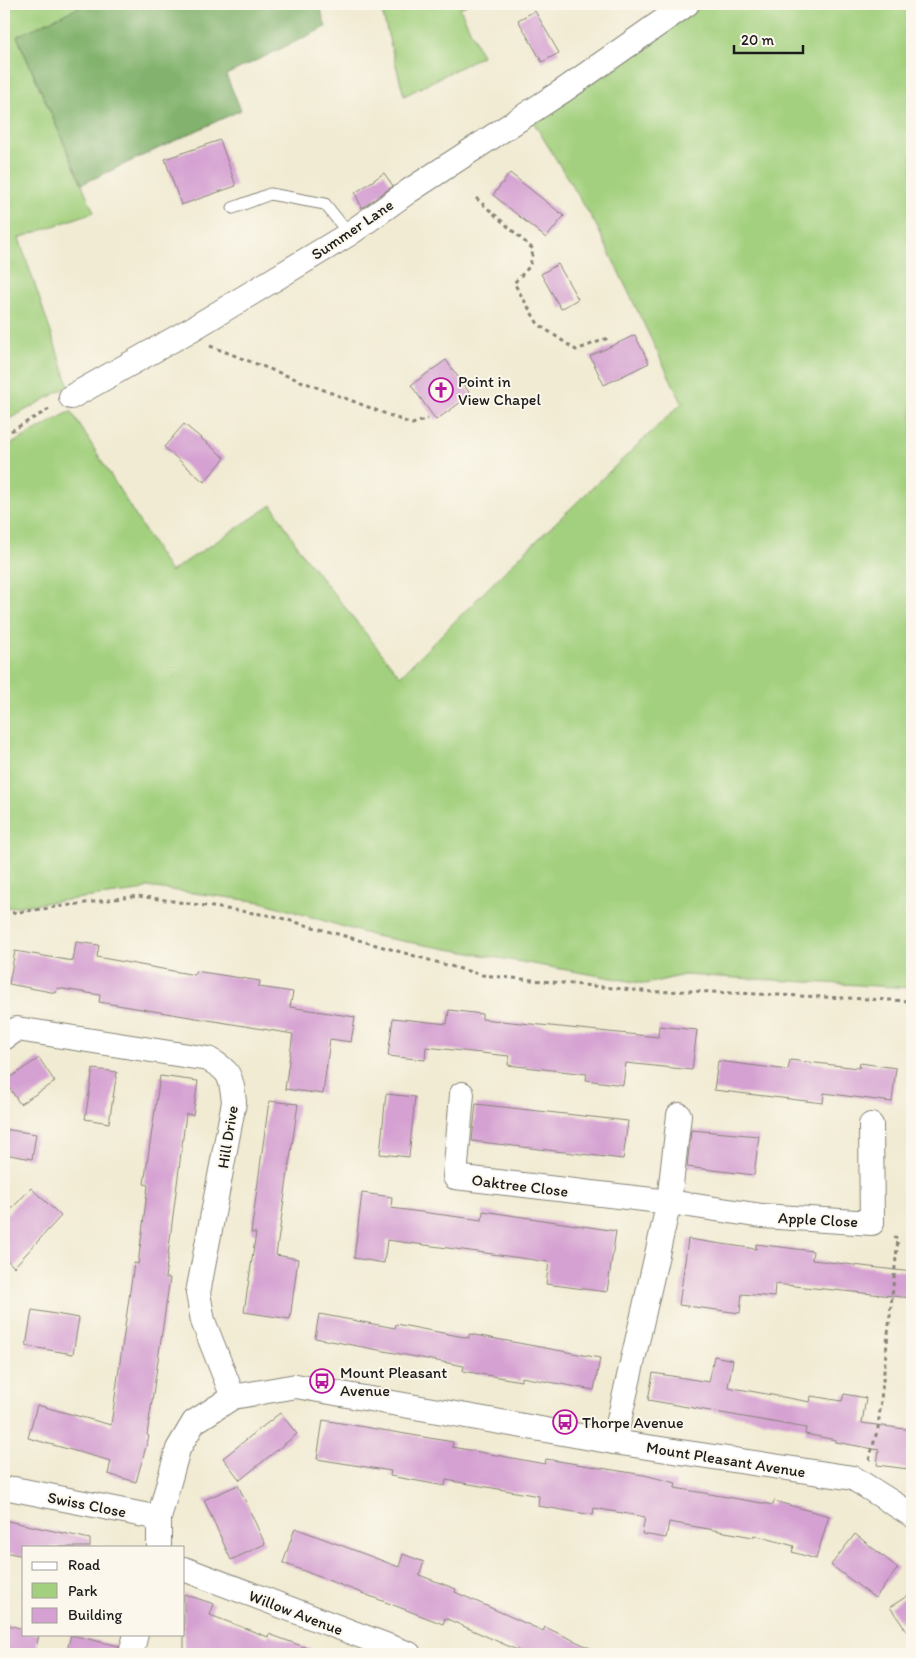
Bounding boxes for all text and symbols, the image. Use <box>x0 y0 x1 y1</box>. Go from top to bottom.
scale bar <box>734 22 802 54</box>
text: 20 m <box>741 31 775 49</box>
street label: Summer Lane <box>308 195 397 264</box>
place label: Point in View Chapel <box>458 372 541 409</box>
church icon: Point in View Chapel <box>428 377 454 403</box>
street label: Hill Drive <box>213 1104 242 1170</box>
street label: Oaktree Close <box>471 1170 569 1201</box>
street label: Apple Close <box>777 1208 859 1231</box>
place label: Mount Pleasant Avenue <box>340 1363 447 1400</box>
bus stop icon: Mount Pleasant Avenue <box>309 1368 335 1394</box>
bus stop icon: Thorpe Avenue <box>552 1409 578 1435</box>
place label: Thorpe Avenue <box>582 1413 684 1432</box>
street label: Mount Pleasant Avenue <box>645 1438 807 1481</box>
street label: Swiss Close <box>46 1488 128 1521</box>
legend <box>22 1546 185 1636</box>
text: Road <box>68 1556 101 1574</box>
text: Park <box>68 1582 98 1600</box>
street label: Willow Avenue <box>246 1586 346 1639</box>
text: Building <box>68 1606 122 1624</box>

